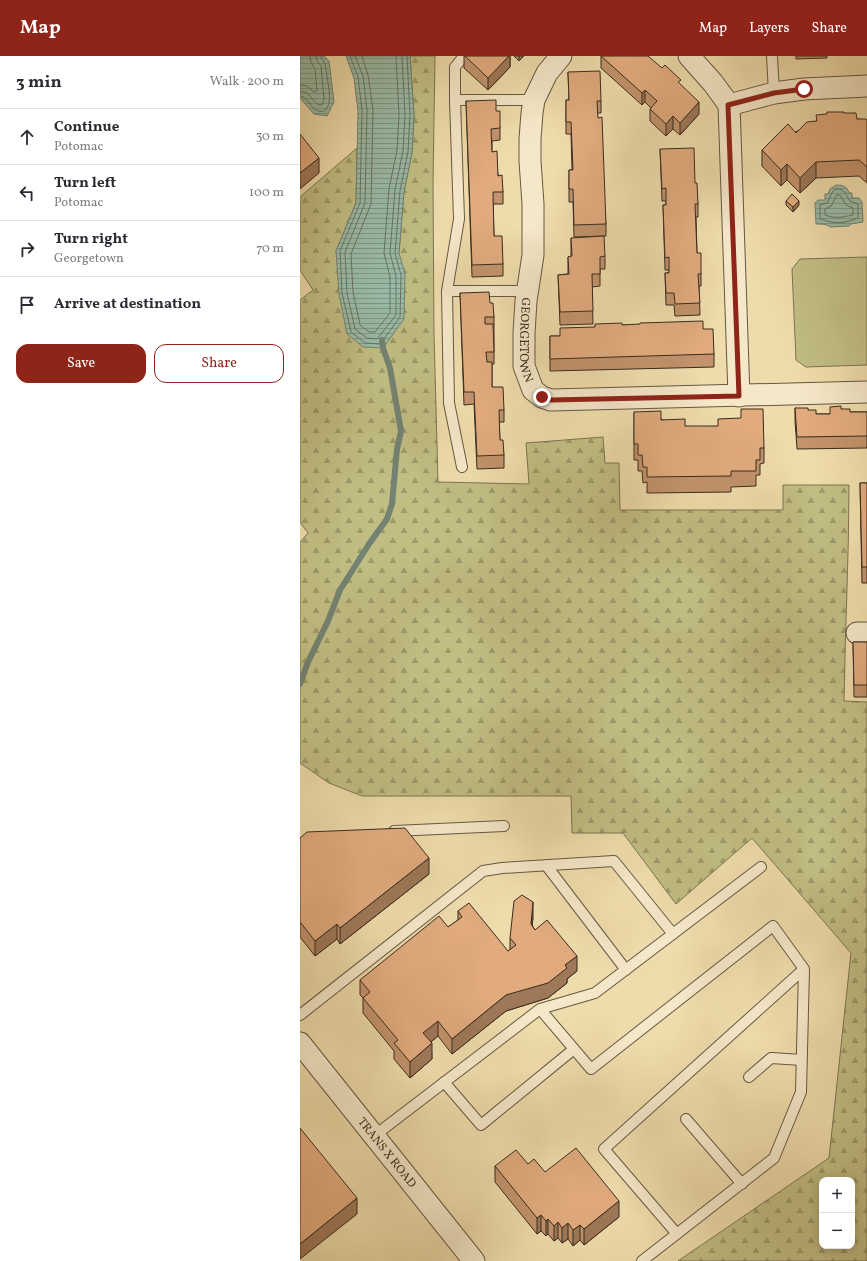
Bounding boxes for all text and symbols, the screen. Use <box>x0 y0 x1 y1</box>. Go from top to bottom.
text: Map <box>20 15 61 41</box>
text: Map <box>699 19 727 38</box>
text: Layers <box>749 19 789 38</box>
text: Share <box>811 19 847 38</box>
text: 3 min <box>16 71 62 94</box>
text: Walk · 200 m <box>210 73 284 91</box>
route start <box>795 80 813 98</box>
text: Continue <box>54 117 119 138</box>
icon: ahead <box>16 126 38 148</box>
text: 30 m <box>256 128 284 146</box>
text: Potomac <box>54 138 103 156</box>
text: Turn left <box>54 173 116 194</box>
icon: left <box>16 182 38 204</box>
text: 100 m <box>249 184 284 202</box>
text: Potomac <box>54 194 103 212</box>
text: Turn right <box>54 229 128 250</box>
icon: right <box>16 238 38 260</box>
text: 70 m <box>256 240 284 258</box>
text: Georgetown <box>54 250 124 268</box>
icon: arrive <box>16 294 38 316</box>
text: Arrive at destination <box>54 294 201 315</box>
street label: GEORGETOWN <box>514 297 536 385</box>
button: Save <box>16 344 146 383</box>
button: Share <box>154 344 284 383</box>
route end <box>533 388 551 406</box>
street label: TRANS X ROAD <box>354 1115 420 1192</box>
map controls <box>819 1177 855 1249</box>
button: + <box>819 1177 855 1213</box>
button: − <box>819 1213 855 1249</box>

